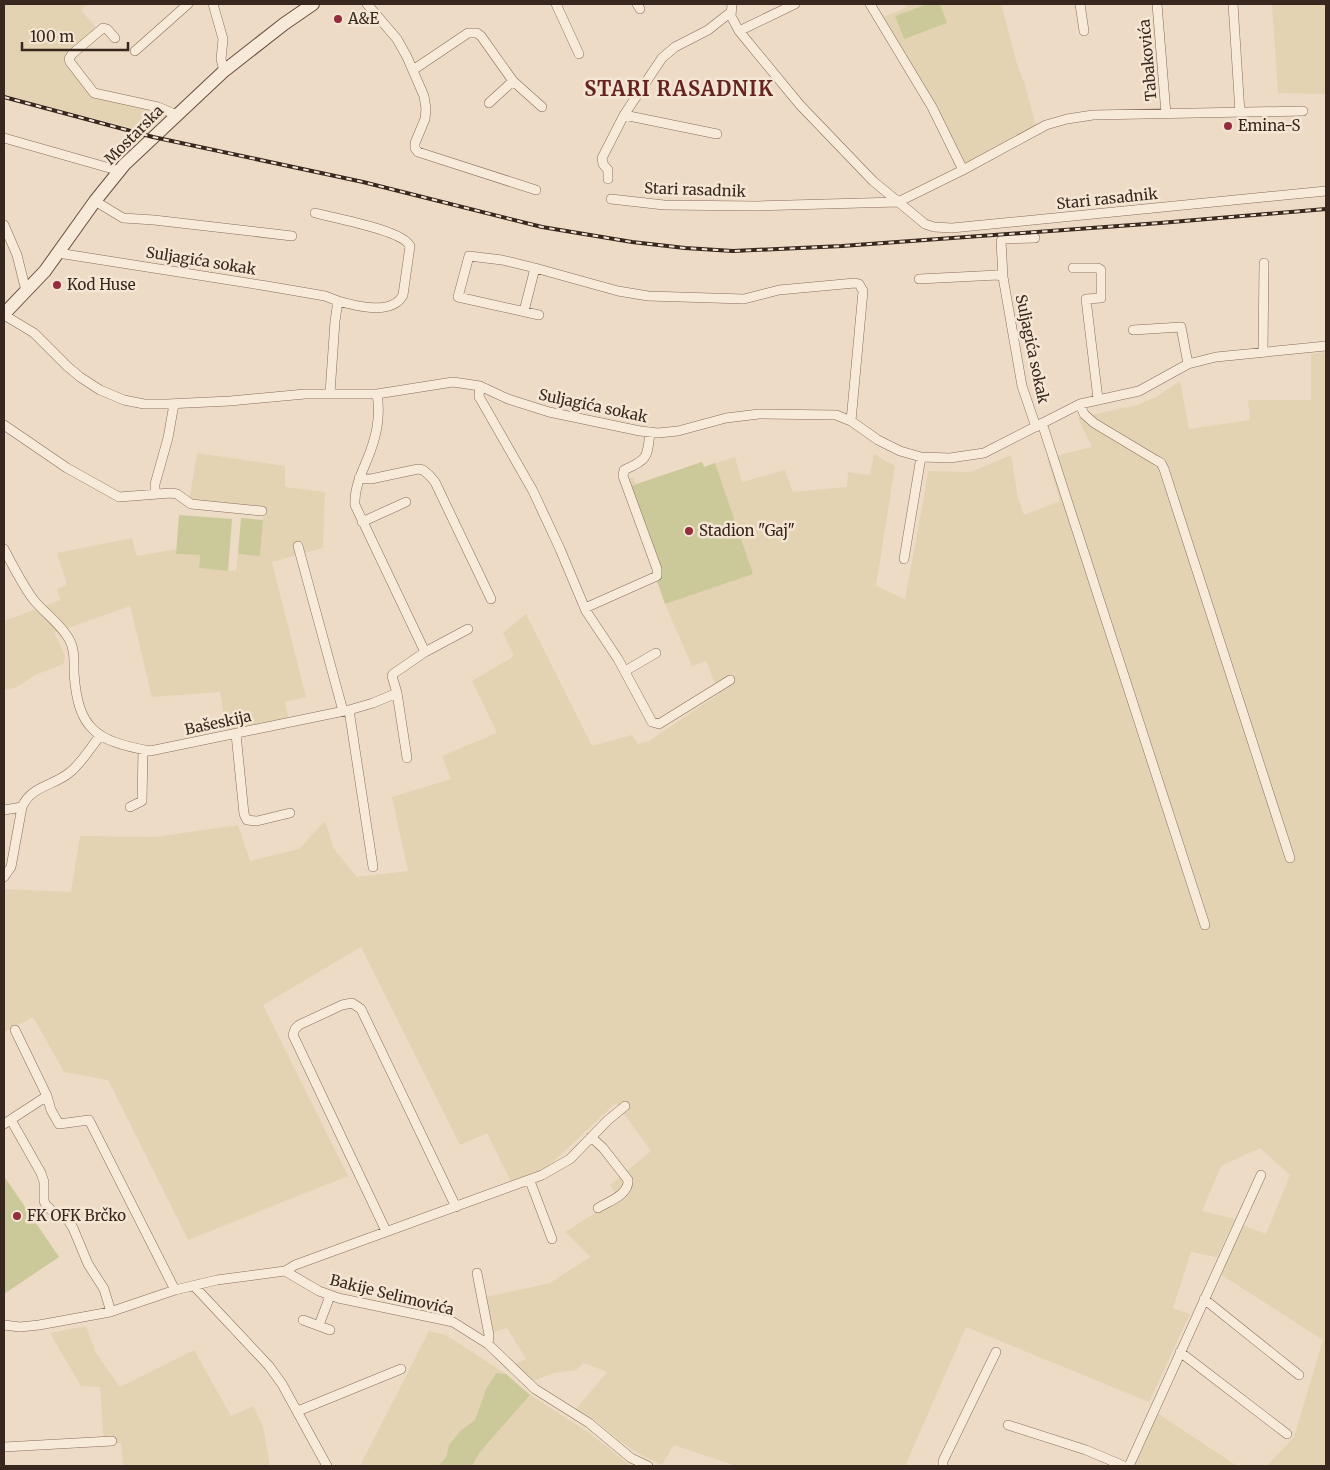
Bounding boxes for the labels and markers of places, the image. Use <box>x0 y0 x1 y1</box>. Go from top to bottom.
place label: A&E <box>347 9 379 28</box>
marker: A&E <box>332 13 344 25</box>
place label: Emina-S <box>1238 116 1301 135</box>
marker: Emina-S <box>1222 120 1234 132</box>
place label: Kod Huse <box>67 275 136 294</box>
marker: Kod Huse <box>51 279 63 291</box>
place label: Stadion "Gaj" <box>699 521 795 540</box>
marker: Stadion "Gaj" <box>683 525 695 537</box>
place label: FK OFK Brčko <box>27 1206 126 1225</box>
marker: FK OFK Brčko <box>11 1210 23 1222</box>

